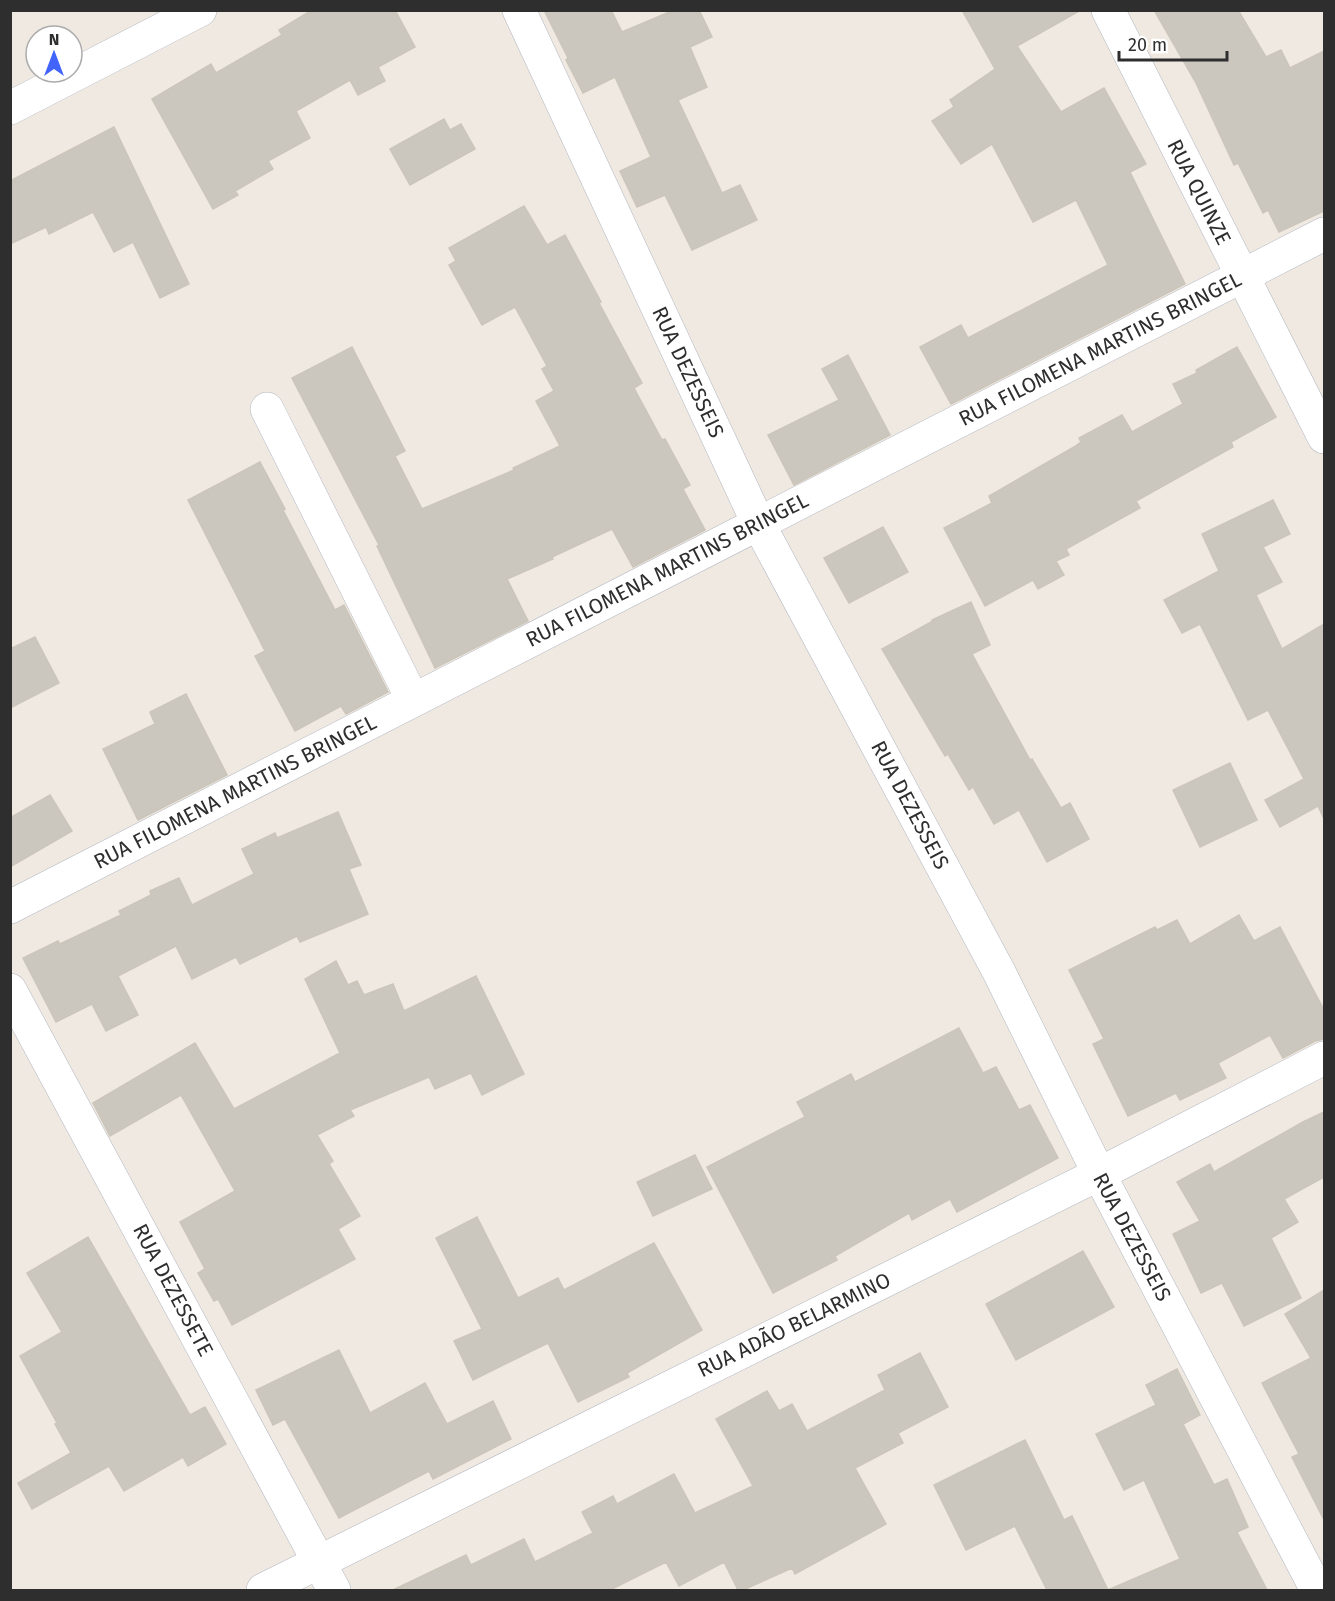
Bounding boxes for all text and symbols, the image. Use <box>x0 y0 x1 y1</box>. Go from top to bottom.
north arrow <box>24 24 84 84</box>
scale bar <box>1119 24 1227 62</box>
text: N <box>49 30 59 49</box>
text: 20 m <box>1128 34 1167 56</box>
street label: RUA QUINZE <box>1161 135 1237 249</box>
street label: RUA FILOMENA MARTINS BRINGEL <box>954 266 1246 432</box>
street label: RUA DEZESSEIS <box>646 302 730 442</box>
street label: RUA FILOMENA MARTINS BRINGEL <box>521 487 813 653</box>
street label: RUA FILOMENA MARTINS BRINGEL <box>89 709 381 875</box>
street label: RUA DEZESSEIS <box>865 736 955 874</box>
street label: RUA DEZESSEIS <box>1087 1168 1177 1306</box>
street label: RUA DEZESSETE <box>127 1219 219 1361</box>
street label: RUA ADÃO BELARMINO <box>693 1267 895 1383</box>

